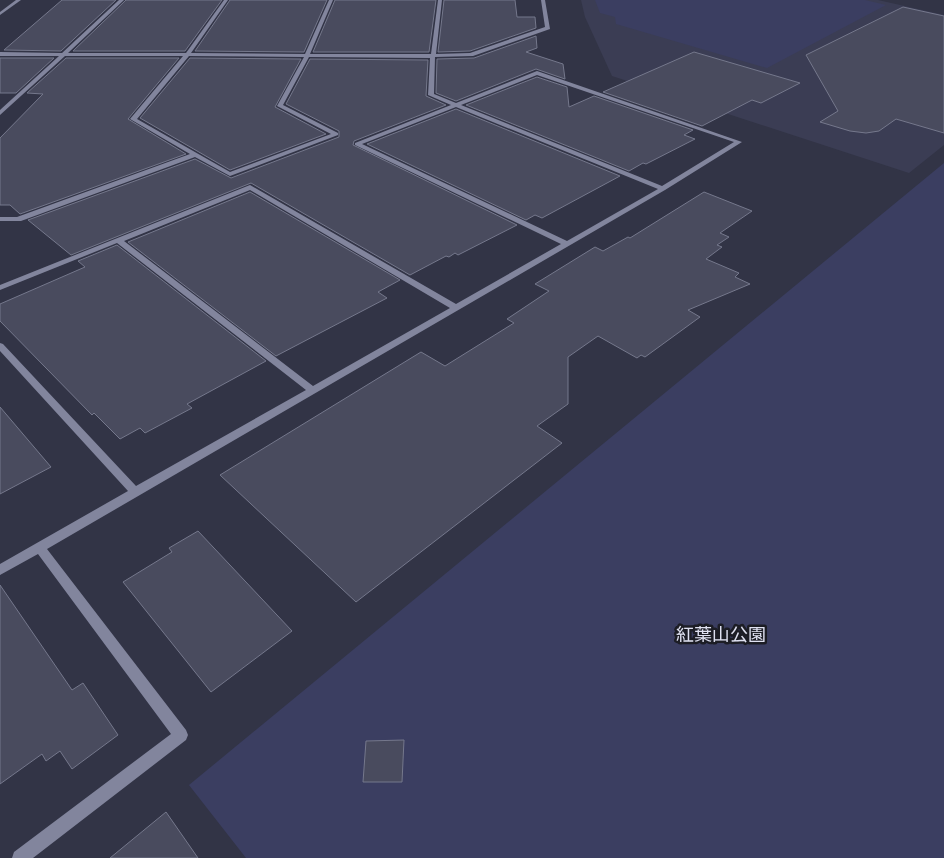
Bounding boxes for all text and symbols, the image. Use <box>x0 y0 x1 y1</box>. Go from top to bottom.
park label: 紅葉山公園 <box>676 624 766 645</box>

